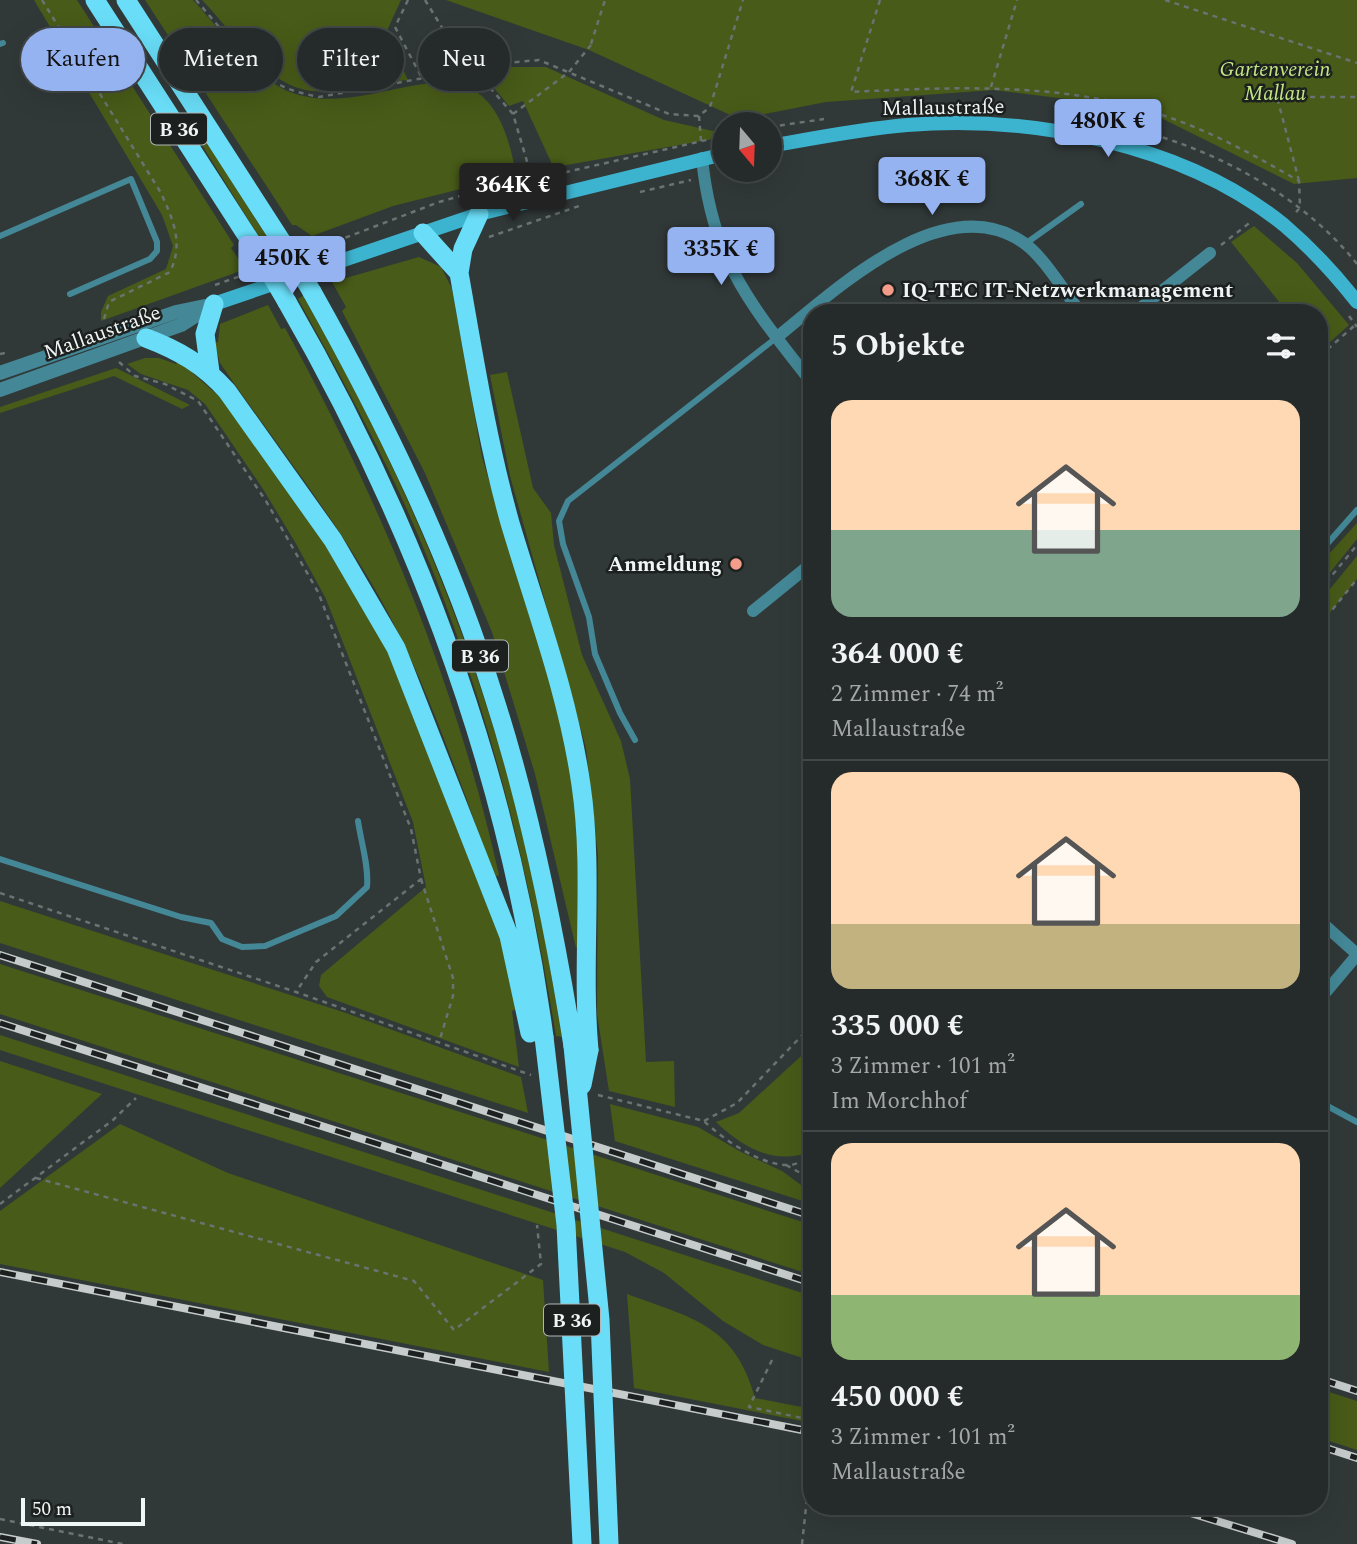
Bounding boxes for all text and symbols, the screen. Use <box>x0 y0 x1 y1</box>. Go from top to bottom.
chip: Kaufen <box>21 28 145 91</box>
chip: Mieten <box>159 28 283 91</box>
chip: Filter <box>297 28 404 91</box>
chip: Neu <box>418 28 510 91</box>
park label: Gartenverein Mallau <box>1219 54 1331 110</box>
street label: Mallaustraße <box>881 91 1005 125</box>
pin: 480K € <box>1051 100 1165 159</box>
text: 480K € <box>1070 104 1146 139</box>
north arrow <box>712 112 782 182</box>
map controls <box>712 112 782 182</box>
road number: B 36 <box>151 113 207 144</box>
pin: 368K € <box>875 158 989 217</box>
text: 368K € <box>894 162 970 197</box>
pin: 364K € <box>456 164 570 223</box>
text: 364K € <box>475 168 551 203</box>
pin: 335K € <box>664 228 778 287</box>
text: 335K € <box>683 232 759 267</box>
pin: 450K € <box>235 236 349 296</box>
text: 450K € <box>254 241 330 276</box>
place label: IQ-TEC IT-Netzwerkmanagement <box>902 275 1233 307</box>
marker: IQ-TEC IT-Netzwerkmanagement <box>880 282 896 298</box>
street label: Mallaustraße <box>39 297 166 369</box>
text: 5 Objekte <box>831 323 965 369</box>
icon: filters <box>1262 327 1300 365</box>
icon: home <box>1003 446 1129 572</box>
place label: Anmeldung <box>608 549 722 581</box>
marker: Anmeldung <box>728 556 744 572</box>
text: 364 000 € <box>831 631 964 677</box>
road number: B 36 <box>452 640 508 671</box>
text: 2 Zimmer · 74 m² <box>831 677 1003 712</box>
text: Mallaustraße <box>831 712 966 747</box>
icon: home <box>1003 818 1129 944</box>
text: 335 000 € <box>831 1003 964 1049</box>
text: 3 Zimmer · 101 m² <box>831 1049 1015 1084</box>
text: Im Morchhof <box>831 1084 967 1119</box>
icon: home <box>1003 1189 1129 1315</box>
road number: B 36 <box>544 1304 600 1336</box>
text: 450 000 € <box>831 1374 964 1420</box>
text: 3 Zimmer · 101 m² <box>831 1420 1015 1455</box>
text: Mallaustraße <box>831 1455 966 1490</box>
scale bar <box>21 1495 145 1527</box>
text: 50 m <box>32 1495 72 1524</box>

